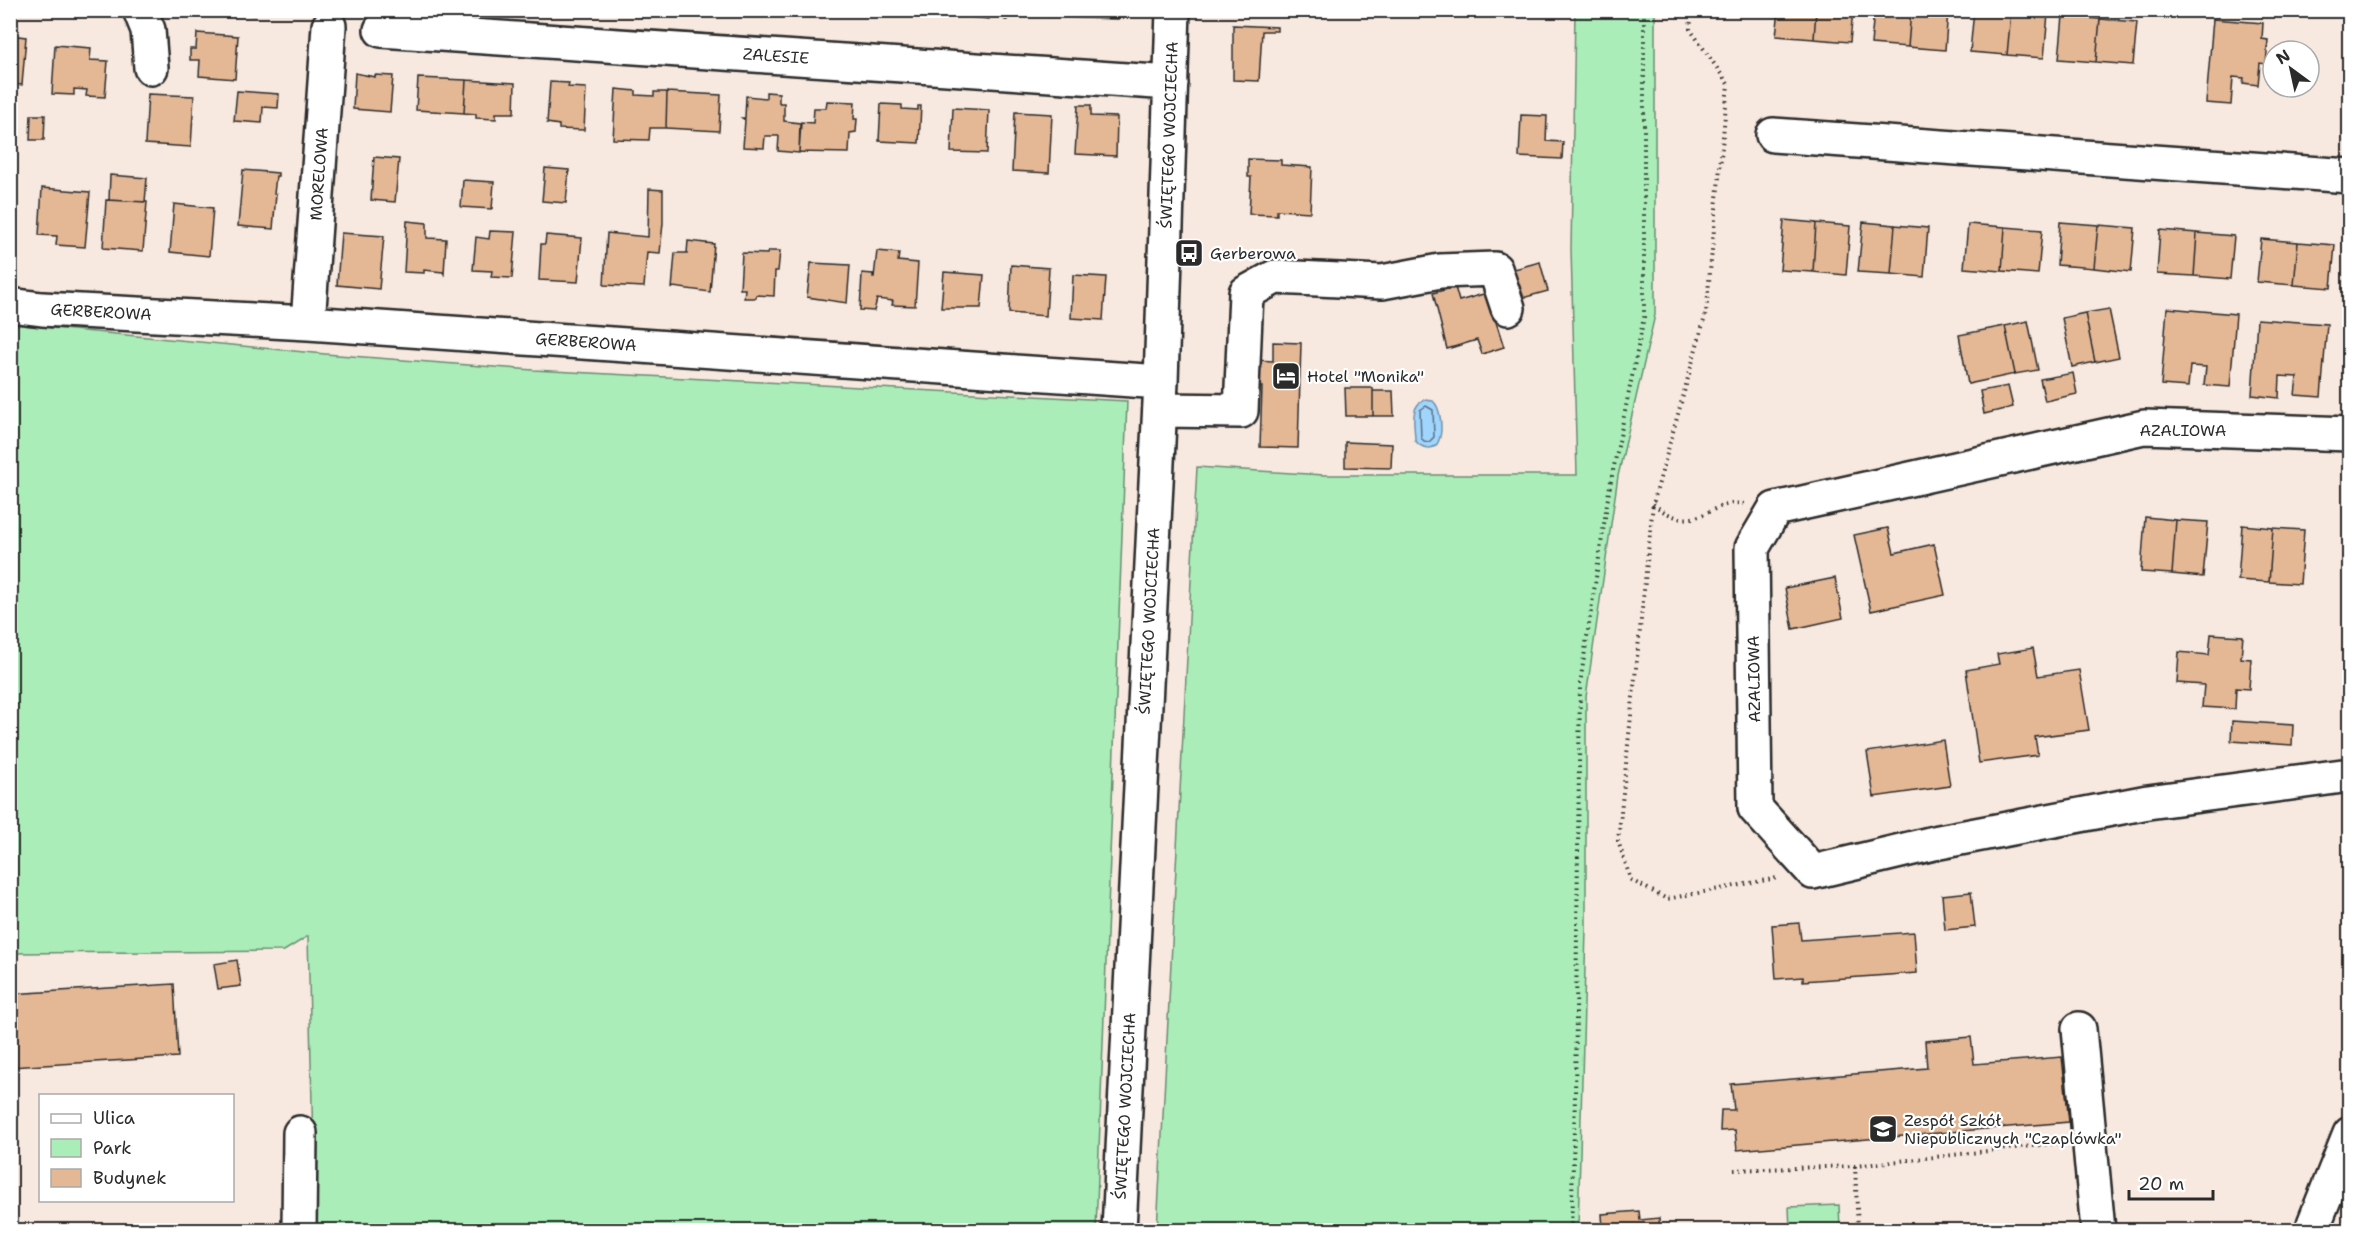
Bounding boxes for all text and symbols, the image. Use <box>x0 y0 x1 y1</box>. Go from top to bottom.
north arrow <box>2261 39 2321 99</box>
street label: ŚWIĘTEGO WOJCIECHA <box>1155 41 1183 229</box>
street label: ZALESIE <box>742 43 810 69</box>
text: N <box>2272 45 2294 69</box>
street label: MORELOWA <box>305 127 333 221</box>
bus stop icon: Gerberowa <box>1173 237 1205 269</box>
place label: Gerberowa <box>1210 243 1296 264</box>
street label: GERBEROWA <box>50 299 152 325</box>
street label: GERBEROWA <box>535 328 637 356</box>
hotel icon: Hotel "Monika" <box>1270 360 1302 392</box>
place label: Hotel "Monika" <box>1307 366 1424 387</box>
street label: AZALIOWA <box>2140 420 2226 441</box>
street label: ŚWIĘTEGO WOJCIECHA <box>1134 527 1164 715</box>
street label: AZALIOWA <box>1743 635 1765 723</box>
street label: ŚWIĘTEGO WOJCIECHA <box>1110 1012 1140 1200</box>
legend <box>39 1094 234 1202</box>
text: Ulica <box>93 1106 135 1130</box>
place label: Zespół Szkół Niepublicznych "Czaplówka" <box>1904 1110 2122 1149</box>
school or university icon: Zespół Szkół Niepublicznych "Czaplówka" <box>1867 1113 1899 1145</box>
text: Park <box>93 1136 132 1160</box>
scale bar <box>2129 1163 2213 1201</box>
text: Budynek <box>93 1166 167 1190</box>
text: 20 m <box>2138 1172 2184 1196</box>

